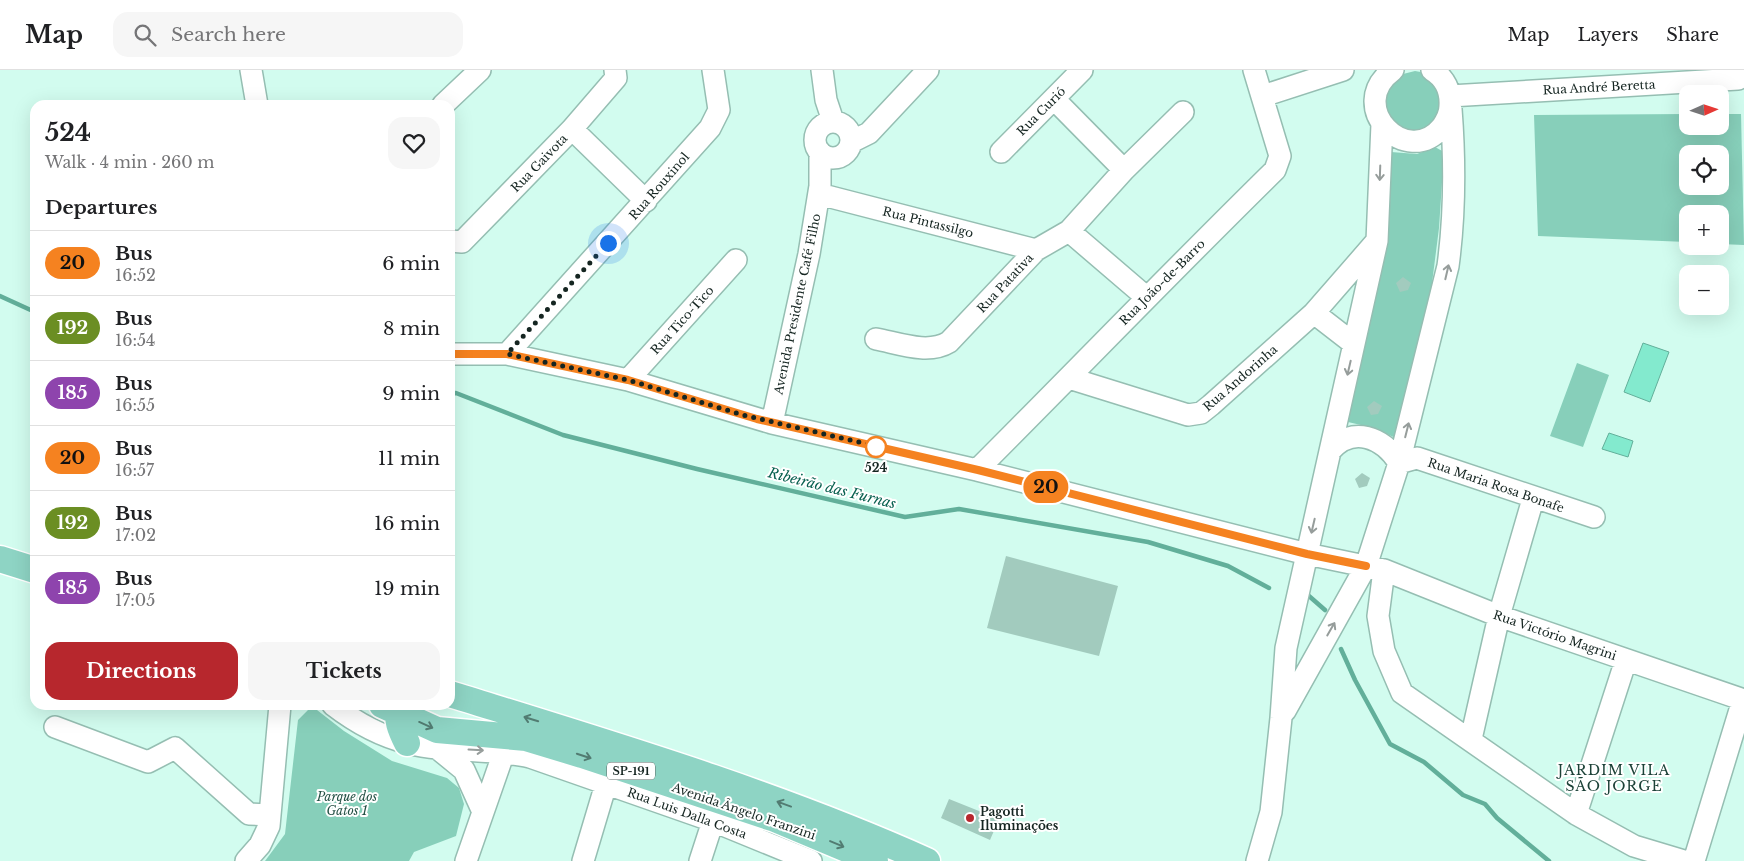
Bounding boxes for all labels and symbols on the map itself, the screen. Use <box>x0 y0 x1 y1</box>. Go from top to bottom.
street label: Rua André Beretta <box>1542 77 1656 97</box>
street label: Rua Curió <box>1013 83 1069 139</box>
north arrow <box>1679 85 1729 135</box>
street label: Rua Gaivota <box>508 131 571 195</box>
street label: Rua Rouxinol <box>626 149 692 223</box>
one-way arrow <box>1375 165 1384 181</box>
street label: Rua Pintassilgo <box>881 203 975 241</box>
street label: Avenida Presidente Café Filho <box>770 212 824 397</box>
your location <box>596 231 621 256</box>
street label: Rua João-de-Barro <box>1116 236 1208 328</box>
street label: Rua Patativa <box>974 250 1037 316</box>
one-way arrow <box>1443 264 1452 280</box>
street label: Rua Tico-Tico <box>647 283 717 357</box>
street label: Rua Andorinha <box>1200 341 1280 414</box>
one-way arrow <box>1344 359 1353 375</box>
one-way arrow <box>1403 422 1412 438</box>
marker: 524 <box>865 436 887 458</box>
street label: Rua Maria Rosa Bonafe <box>1426 455 1566 515</box>
place label: 524 <box>865 460 887 475</box>
water label: Ribeirão das Furnas <box>765 463 898 513</box>
line badge: 20 <box>1024 471 1068 503</box>
one-way arrow <box>1308 518 1317 534</box>
street label: Rua Victório Magrini <box>1491 607 1619 663</box>
one-way arrow <box>1326 623 1336 637</box>
one-way arrow <box>523 714 539 723</box>
one-way arrow <box>418 721 433 731</box>
one-way arrow <box>468 746 484 755</box>
one-way arrow <box>576 752 592 761</box>
district label: JARDIM VILA SÃO JORGE <box>1556 761 1670 795</box>
road number: SP-191 <box>607 762 655 779</box>
street label: Avenida Ângelo Franzini <box>669 778 818 843</box>
street label: Rua Luis Dalla Costa <box>625 784 749 842</box>
park label: Parque dos Gatos 1 <box>316 789 378 818</box>
one-way arrow <box>777 799 793 808</box>
place label: Pagotti Iluminações <box>980 804 1059 833</box>
marker: Pagotti Iluminações <box>964 812 976 824</box>
one-way arrow <box>829 839 844 849</box>

